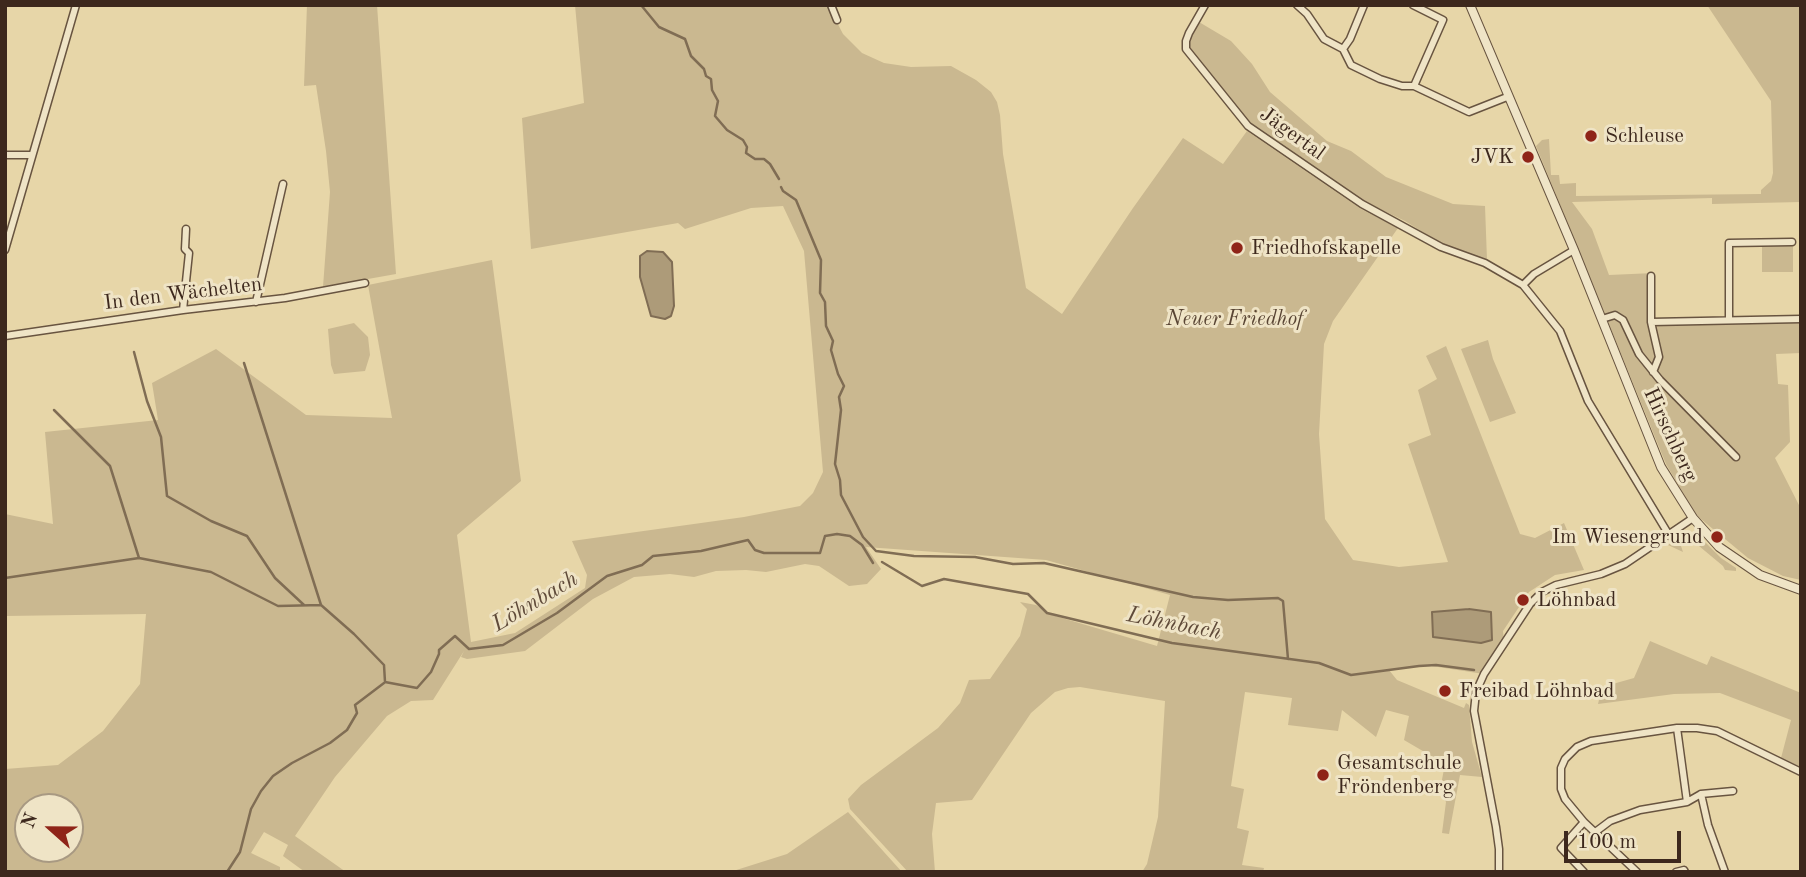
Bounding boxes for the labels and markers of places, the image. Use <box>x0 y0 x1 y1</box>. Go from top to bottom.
place label: Schleuse <box>1605 123 1684 149</box>
marker: Schleuse <box>1583 128 1599 144</box>
place label: JVK <box>1471 144 1514 170</box>
marker: JVK <box>1520 149 1536 165</box>
place label: Friedhofskapelle <box>1251 235 1401 261</box>
marker: Friedhofskapelle <box>1229 240 1245 256</box>
place label: Im Wiesengrund <box>1552 524 1703 550</box>
marker: Im Wiesengrund <box>1709 529 1725 545</box>
place label: Löhnbad <box>1537 587 1616 613</box>
marker: Löhnbad <box>1515 592 1531 608</box>
place label: Freibad Löhnbad <box>1459 678 1614 704</box>
marker: Freibad Löhnbad <box>1437 683 1453 699</box>
place label: Gesamtschule Fröndenberg <box>1337 750 1462 800</box>
marker: Gesamtschule Fröndenberg <box>1315 767 1331 783</box>

